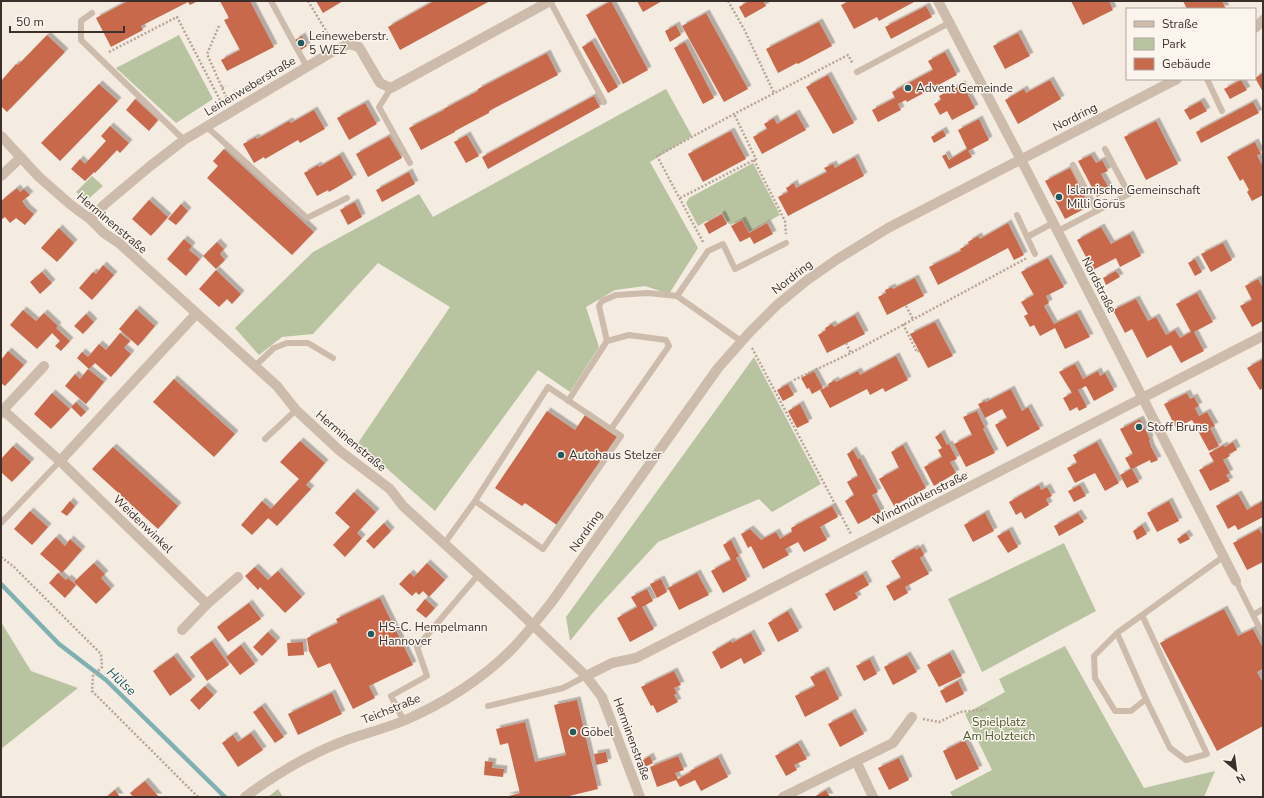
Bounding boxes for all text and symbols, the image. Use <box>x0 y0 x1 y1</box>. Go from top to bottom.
scale bar <box>10 8 124 34</box>
legend <box>1126 8 1256 80</box>
text: 50 m <box>16 14 44 30</box>
text: Straße <box>1162 16 1198 32</box>
place label: Leineweberstr. 5 WEZ <box>309 28 388 58</box>
text: Park <box>1162 36 1187 52</box>
marker: Leineweberstr. 5 WEZ <box>296 38 306 48</box>
street label: Leinenweberstraße <box>201 52 299 120</box>
text: Gebäude <box>1162 56 1211 72</box>
place label: Advent Gemeinde <box>916 80 1013 96</box>
marker: Advent Gemeinde <box>903 83 913 93</box>
street label: Nordring <box>1050 99 1100 135</box>
place label: Islamische Gemeinschaft Milli Görüs <box>1067 182 1201 212</box>
street label: Herminenstraße <box>73 189 151 257</box>
marker: Islamische Gemeinschaft Milli Görüs <box>1054 192 1064 202</box>
street label: Nordstraße <box>1078 254 1120 316</box>
street label: Nordring <box>768 256 816 298</box>
street label: Herminenstraße <box>312 407 390 475</box>
place label: Stoff Bruns <box>1147 419 1208 435</box>
marker: Stoff Bruns <box>1134 422 1144 432</box>
place label: Autohaus Stelzer <box>569 447 662 463</box>
marker: Autohaus Stelzer <box>556 450 566 460</box>
street label: Windmühlenstraße <box>870 467 970 529</box>
street label: Weidenwinkel <box>110 491 177 557</box>
street label: Nordring <box>566 507 606 555</box>
place label: HS-C. Hempelmann Hannover <box>379 619 488 649</box>
marker: HS-C. Hempelmann Hannover <box>366 629 376 639</box>
water label: Hülse <box>103 664 140 700</box>
street label: Teichstraße <box>359 690 423 728</box>
street label: Herminenstraße <box>610 695 654 783</box>
park label: Spielplatz Am Holzteich <box>963 714 1035 744</box>
place label: Göbel <box>581 724 614 740</box>
marker: Göbel <box>568 727 578 737</box>
north arrow <box>1216 750 1256 790</box>
text: N <box>1233 770 1248 787</box>

